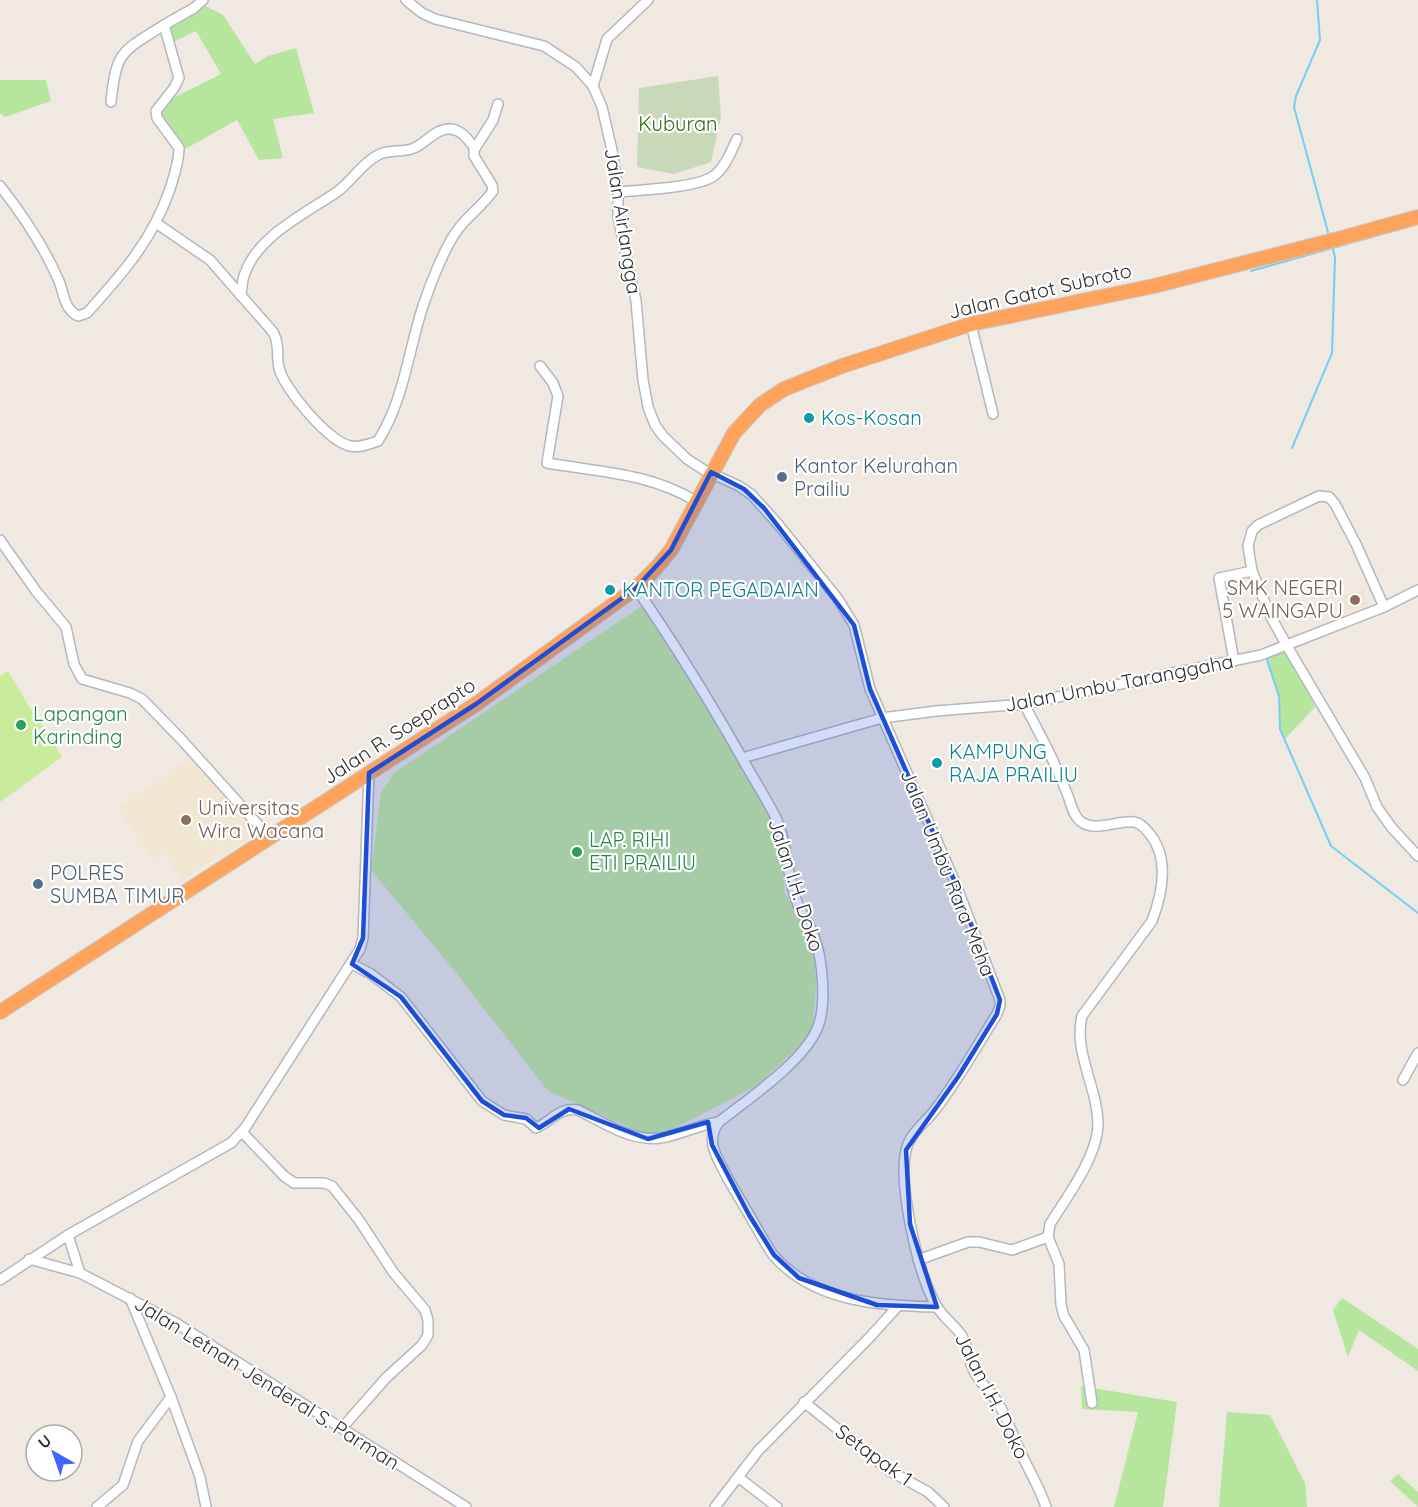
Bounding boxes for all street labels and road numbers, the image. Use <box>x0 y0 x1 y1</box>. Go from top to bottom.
street label: Jalan Airlangga <box>600 146 647 296</box>
street label: Jalan Gatot Subroto <box>946 257 1134 324</box>
street label: Jalan Umbu Taranggaha <box>1002 648 1235 717</box>
street label: Jalan R. Soeprapto <box>318 672 480 789</box>
street label: Jalan Umbu Rara Meha <box>896 766 1001 980</box>
street label: Jalan I.H. Doko <box>763 815 830 955</box>
street label: Jalan Letnan Jenderal S. Parman <box>130 1290 404 1475</box>
street label: Jalan I.H. Doko <box>950 1328 1035 1463</box>
street label: Setapak 1 <box>831 1418 918 1491</box>

